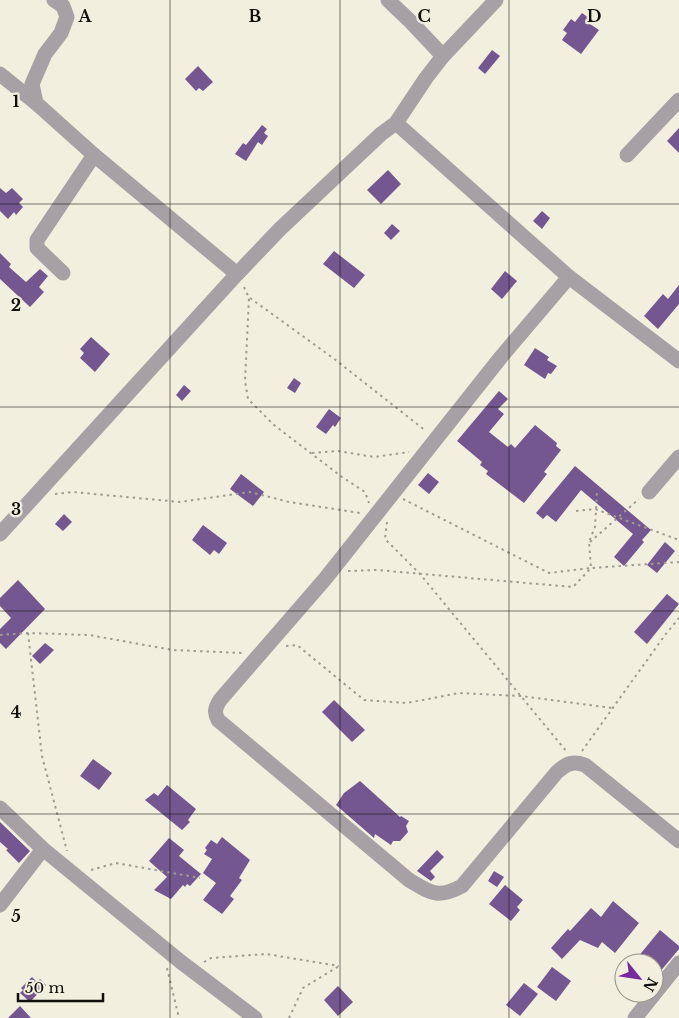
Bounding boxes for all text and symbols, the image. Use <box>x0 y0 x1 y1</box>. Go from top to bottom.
text: A <box>78 6 93 26</box>
text: B <box>249 6 262 26</box>
text: C <box>417 6 431 26</box>
text: D <box>587 6 601 26</box>
text: 1 <box>13 91 20 111</box>
text: 2 <box>11 295 21 315</box>
text: 3 <box>11 499 21 519</box>
text: 4 <box>11 702 21 722</box>
text: 5 <box>11 906 21 926</box>
north arrow <box>614 953 664 1003</box>
scale bar <box>18 970 102 1002</box>
text: N <box>639 974 661 995</box>
text: 50 m <box>25 978 65 997</box>

